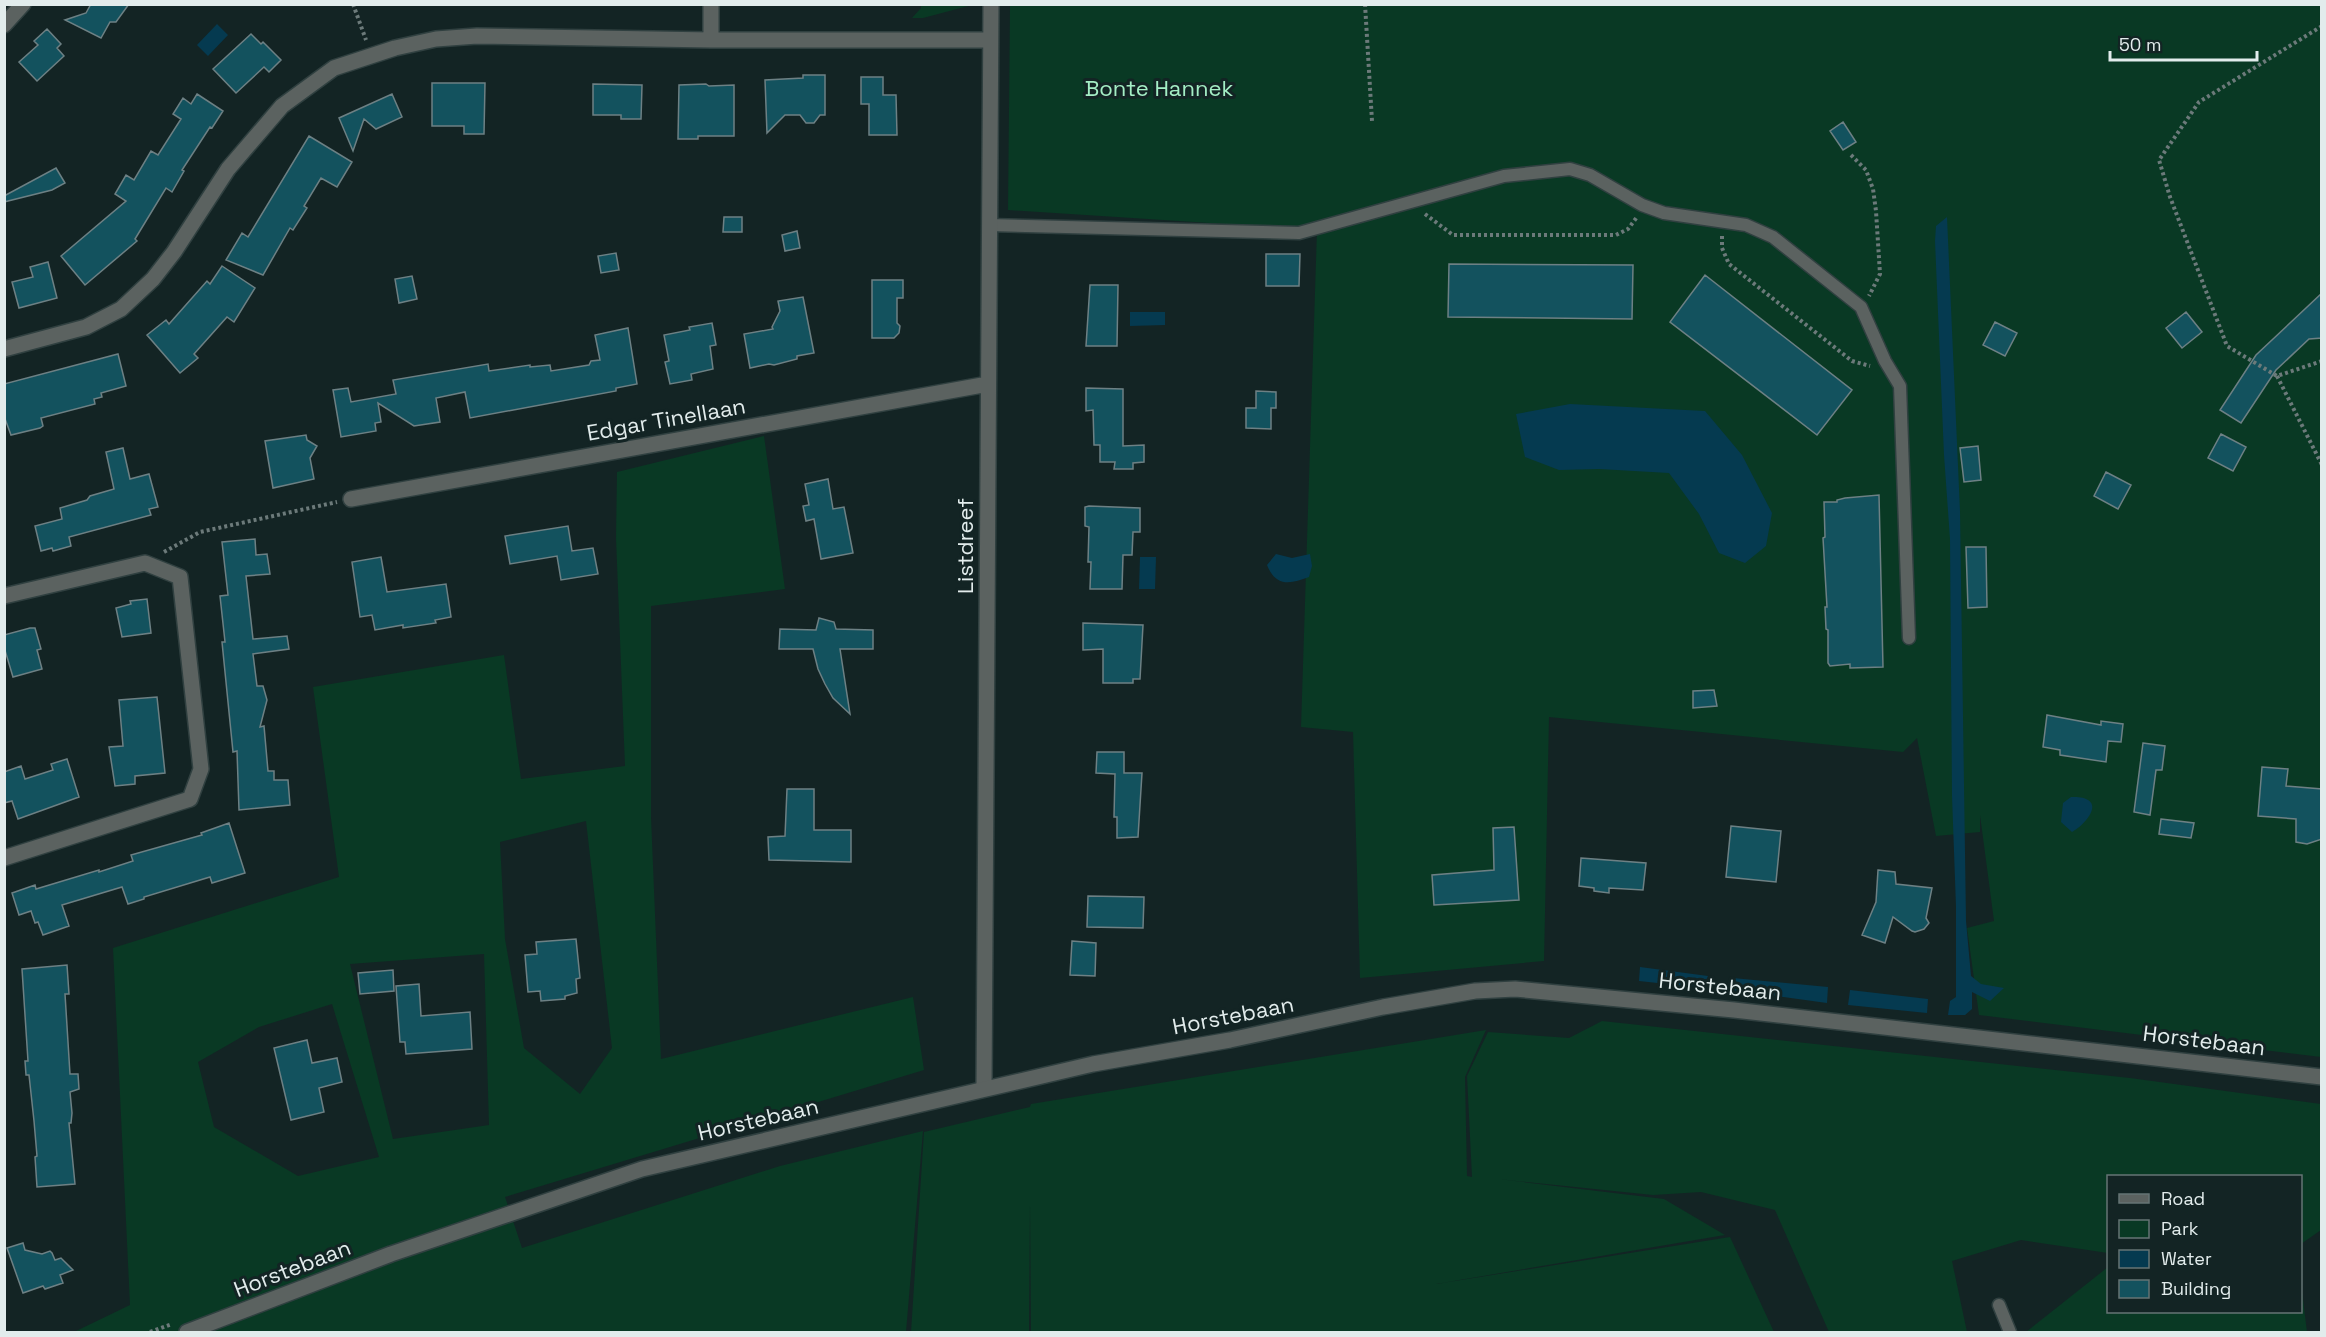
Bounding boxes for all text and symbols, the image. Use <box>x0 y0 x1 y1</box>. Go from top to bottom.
scale bar <box>2110 24 2257 62</box>
text: 50 m <box>2119 33 2161 56</box>
park label: Bonte Hannek <box>1085 74 1233 102</box>
street label: Edgar Tinellaan <box>584 391 748 447</box>
street label: Listdreef <box>951 498 979 594</box>
street label: Horstebaan <box>1657 966 1783 1006</box>
street label: Horstebaan <box>1170 990 1296 1040</box>
street label: Horstebaan <box>2141 1019 2267 1061</box>
street label: Horstebaan <box>695 1092 821 1146</box>
legend <box>2107 1175 2302 1313</box>
text: Road <box>2161 1187 2205 1210</box>
text: Park <box>2161 1217 2199 1240</box>
street label: Horstebaan <box>229 1233 355 1303</box>
text: Water <box>2161 1247 2212 1270</box>
text: Building <box>2161 1277 2231 1300</box>

